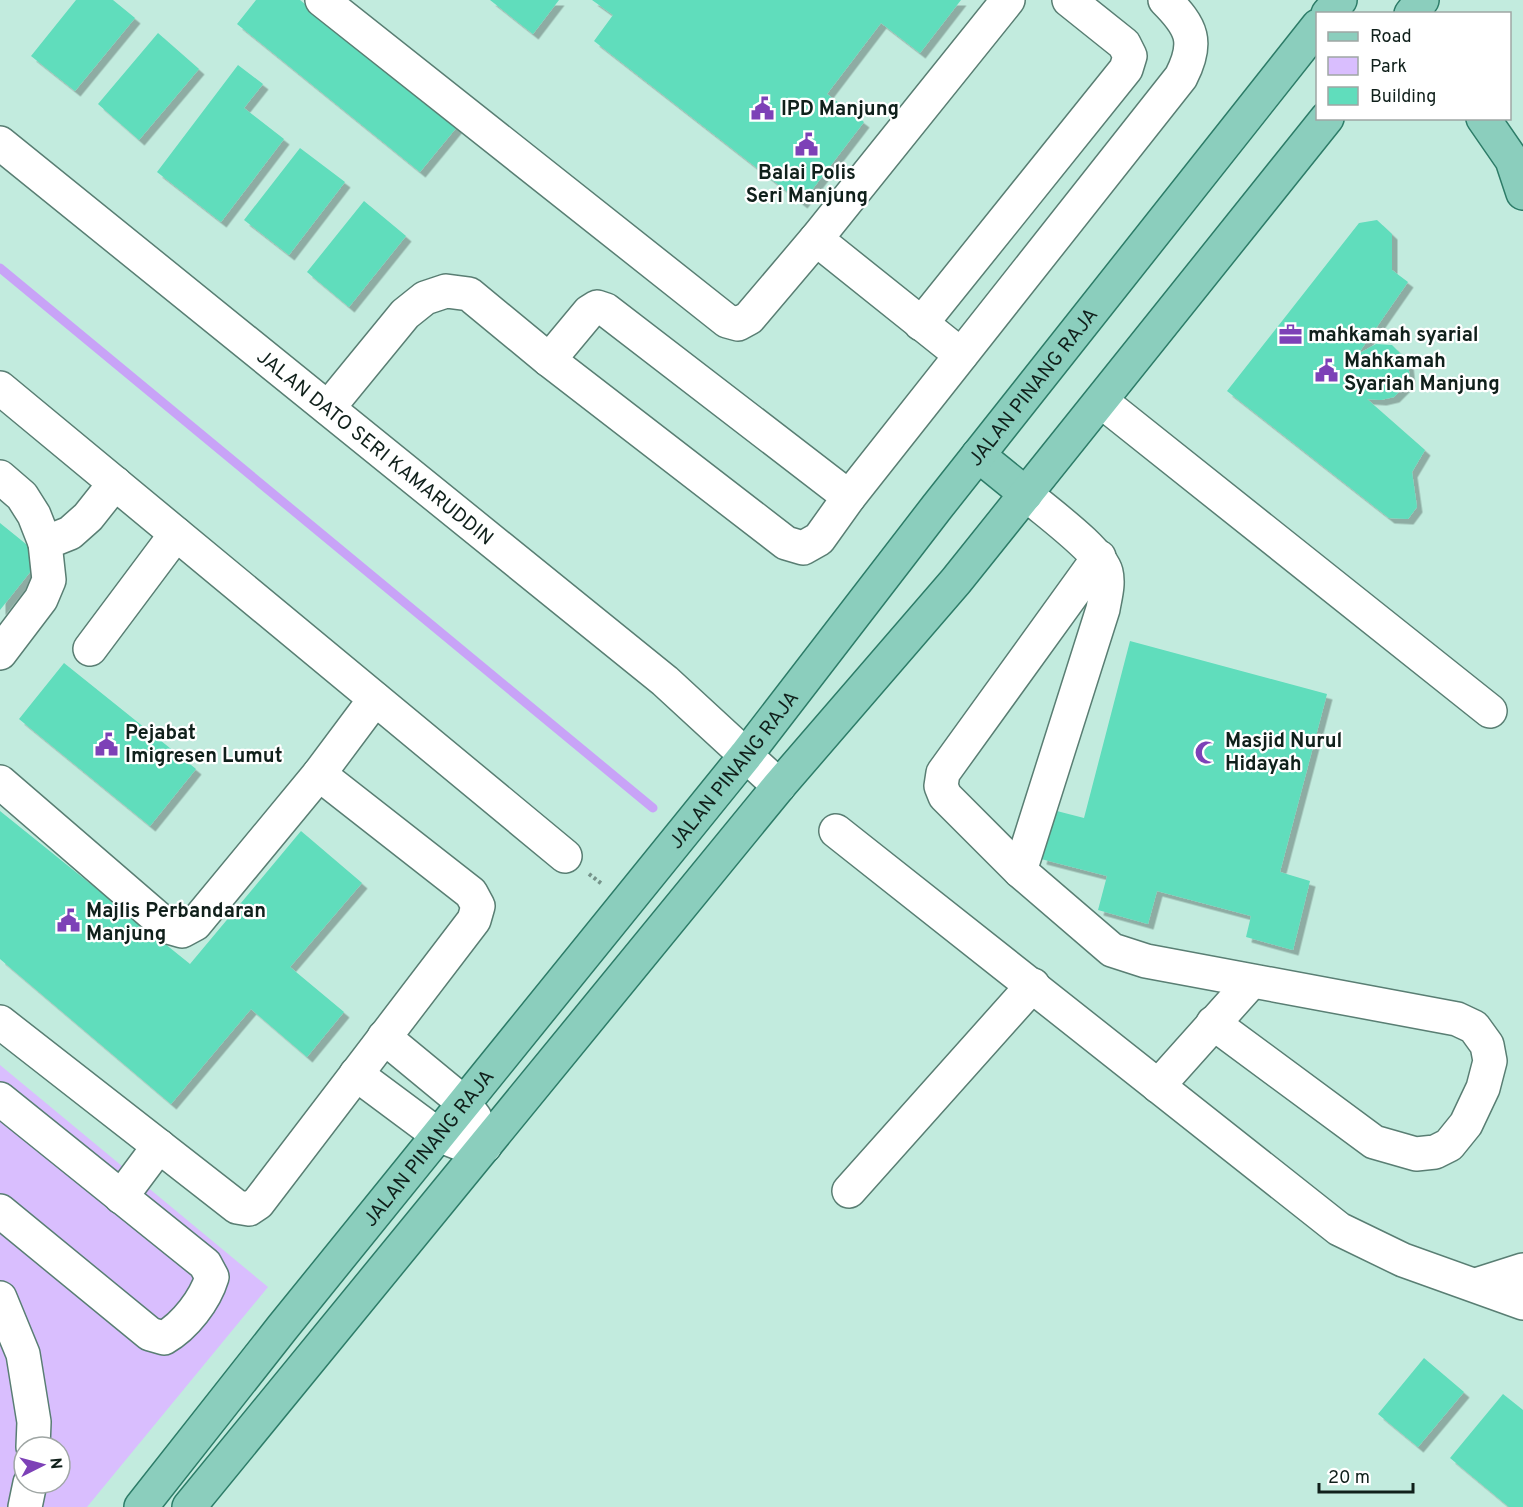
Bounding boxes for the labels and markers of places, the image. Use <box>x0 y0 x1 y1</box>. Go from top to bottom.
public building icon: IPD Manjung <box>750 95 776 121</box>
place label: IPD Manjung <box>781 97 899 123</box>
public building icon: Balai Polis Seri Manjung <box>794 131 820 157</box>
place label: Balai Polis Seri Manjung <box>746 161 868 210</box>
office icon: mahkamah syarial <box>1277 321 1303 347</box>
place label: mahkamah syarial <box>1308 323 1479 349</box>
place label: Mahkamah Syariah Manjung <box>1344 349 1500 398</box>
public building icon: Mahkamah Syariah Manjung <box>1313 358 1339 384</box>
place label: Pejabat Imigresen Lumut <box>125 721 283 770</box>
place label: Masjid Nurul Hidayah <box>1225 729 1342 778</box>
public building icon: Pejabat Imigresen Lumut <box>94 731 120 757</box>
mosque icon: Masjid Nurul Hidayah <box>1194 739 1220 765</box>
place label: Majlis Perbandaran Manjung <box>86 899 266 948</box>
public building icon: Majlis Perbandaran Manjung <box>55 908 81 934</box>

